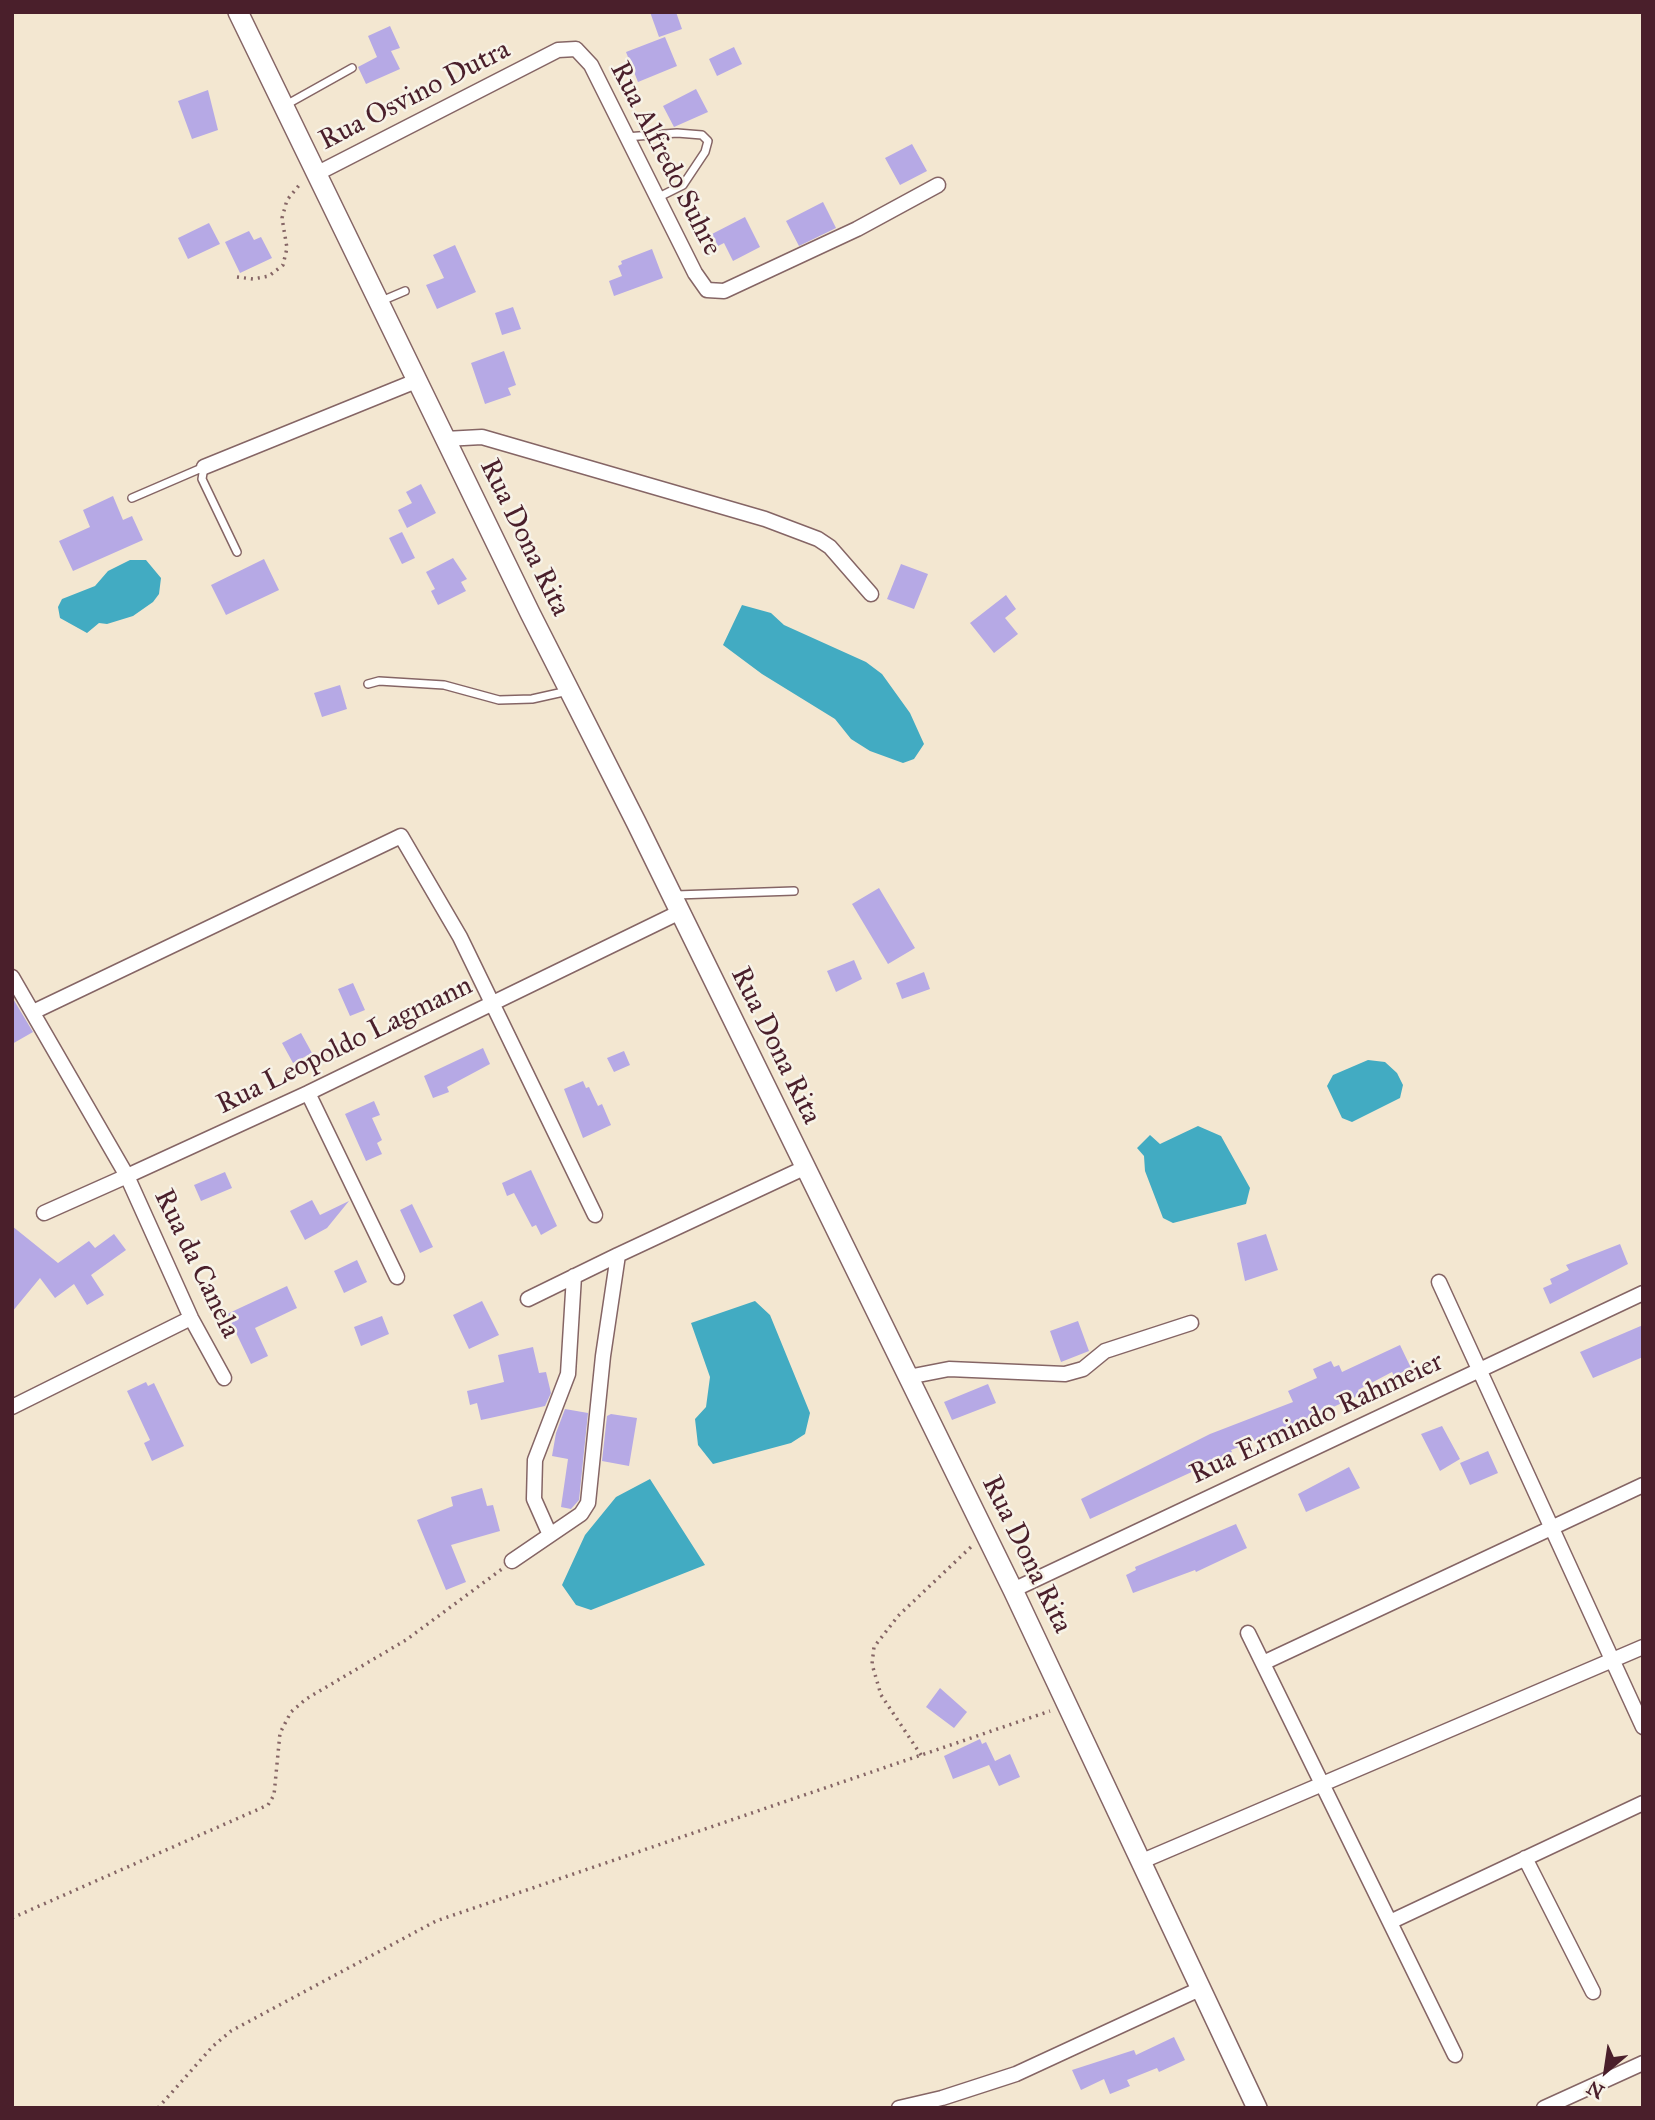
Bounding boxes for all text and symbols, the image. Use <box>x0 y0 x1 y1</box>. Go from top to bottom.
street label: Rua Osvino Dutra <box>314 33 516 159</box>
street label: Rua Alfredo Suhre <box>602 56 728 262</box>
street label: Rua Dona Rita <box>471 454 577 622</box>
street label: Rua Dona Rita <box>722 962 828 1130</box>
street label: Rua Leopoldo Lagmann <box>212 969 478 1123</box>
street label: Rua da Canela <box>146 1184 246 1344</box>
street label: Rua Ermindo Rahmeier <box>1185 1346 1449 1492</box>
street label: Rua Dona Rita <box>973 1471 1079 1639</box>
north arrow <box>1571 2036 1641 2106</box>
text: N <box>1583 2076 1608 2104</box>

